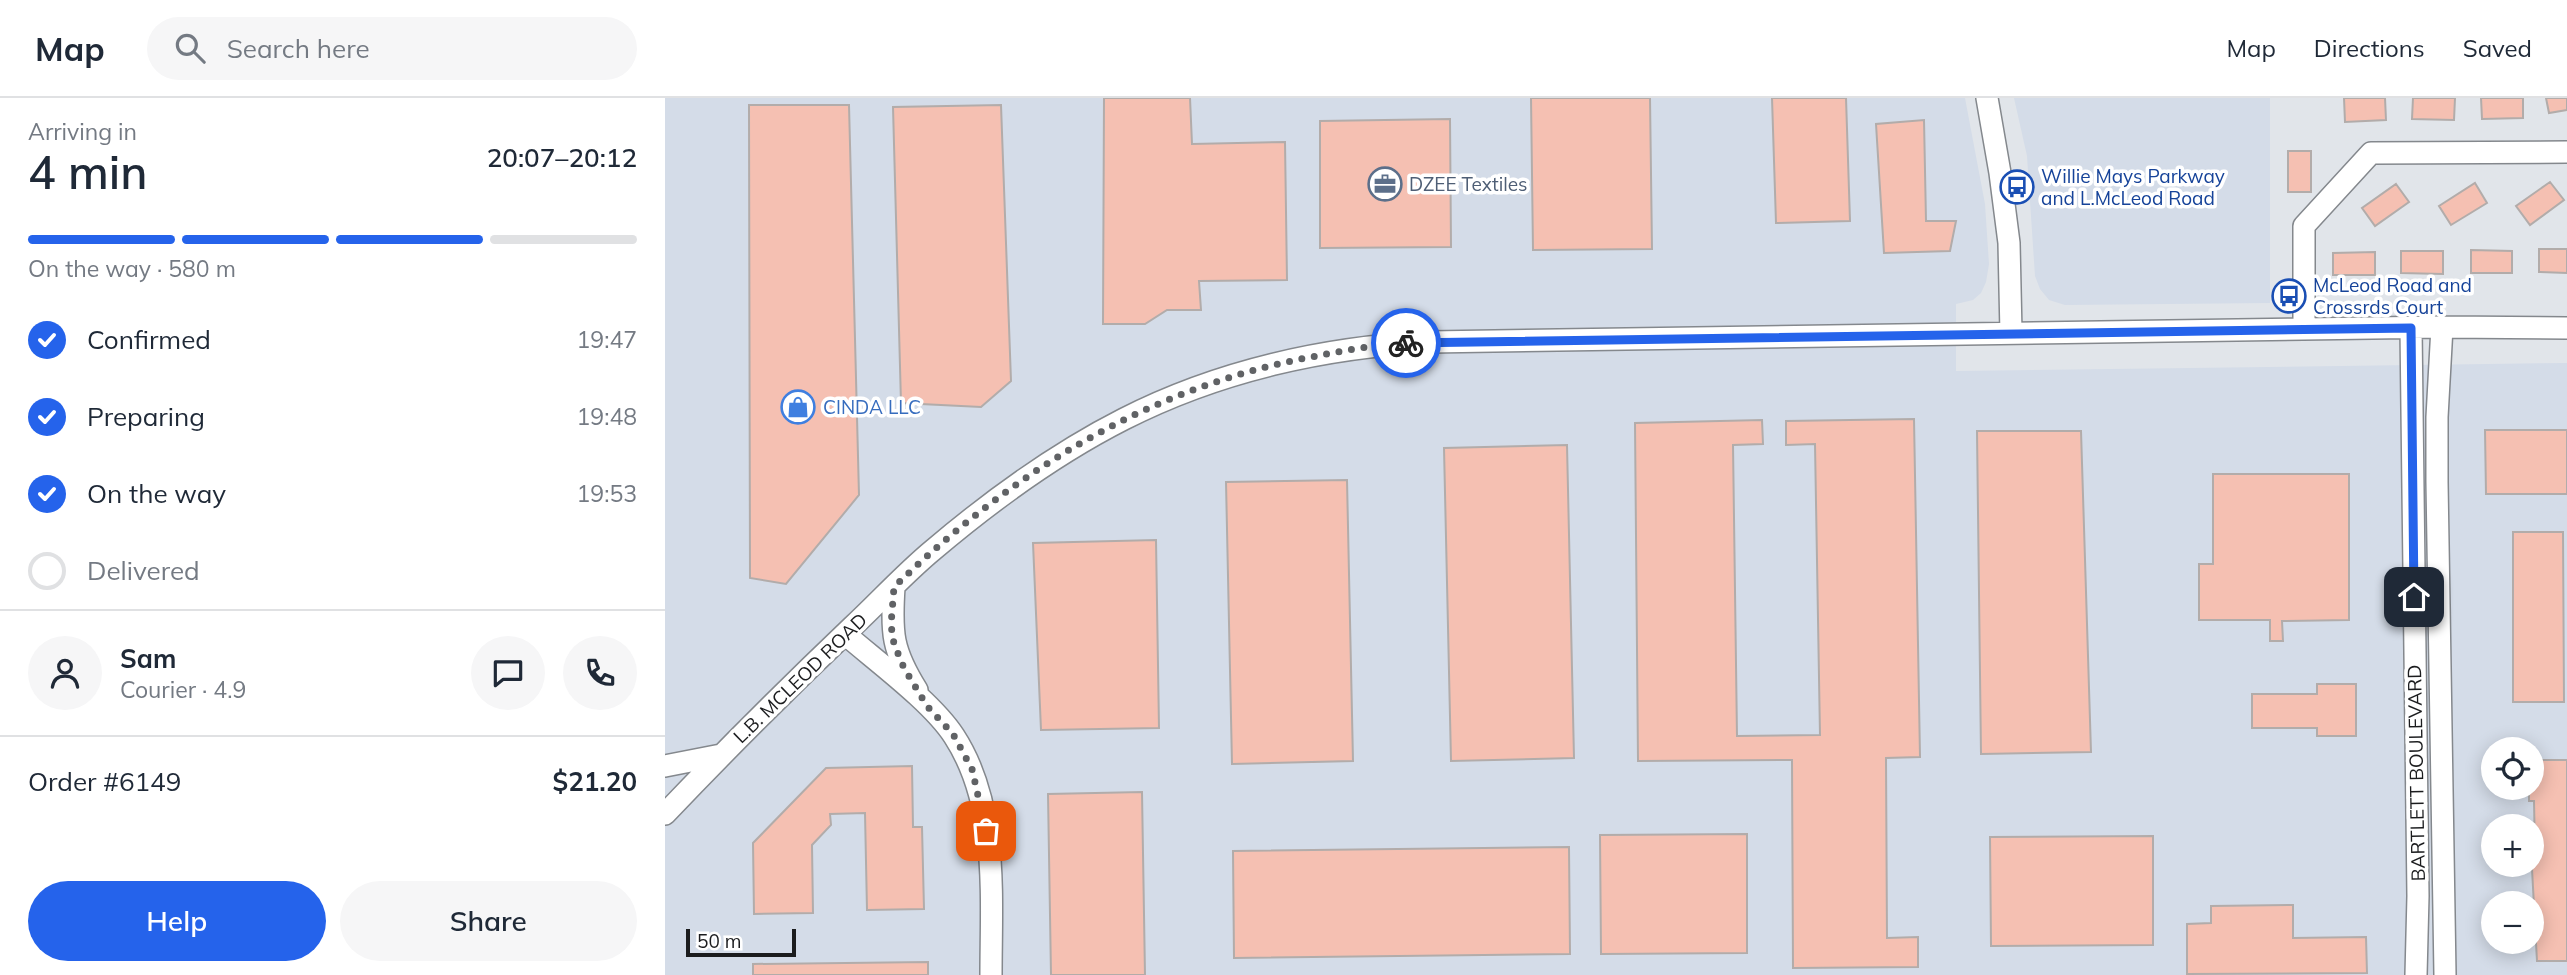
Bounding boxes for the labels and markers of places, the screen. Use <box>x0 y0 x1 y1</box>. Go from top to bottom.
place label: Willie Mays Parkway and L.McLeod Road <box>2041 164 2225 210</box>
office icon: DZEE Textiles <box>1366 165 1404 203</box>
bus stop icon: Willie Mays Parkway and L.McLeod Road <box>1998 168 2036 206</box>
place label: DZEE Textiles <box>1409 172 1527 196</box>
place label: McLeod Road and Crossrds Court <box>2313 273 2472 319</box>
bus stop icon: McLeod Road and Crossrds Court <box>2270 277 2308 315</box>
shop icon: CINDA LLC <box>779 388 817 426</box>
place label: CINDA LLC <box>823 395 921 419</box>
pin <box>2384 567 2444 627</box>
pin <box>956 801 1016 861</box>

